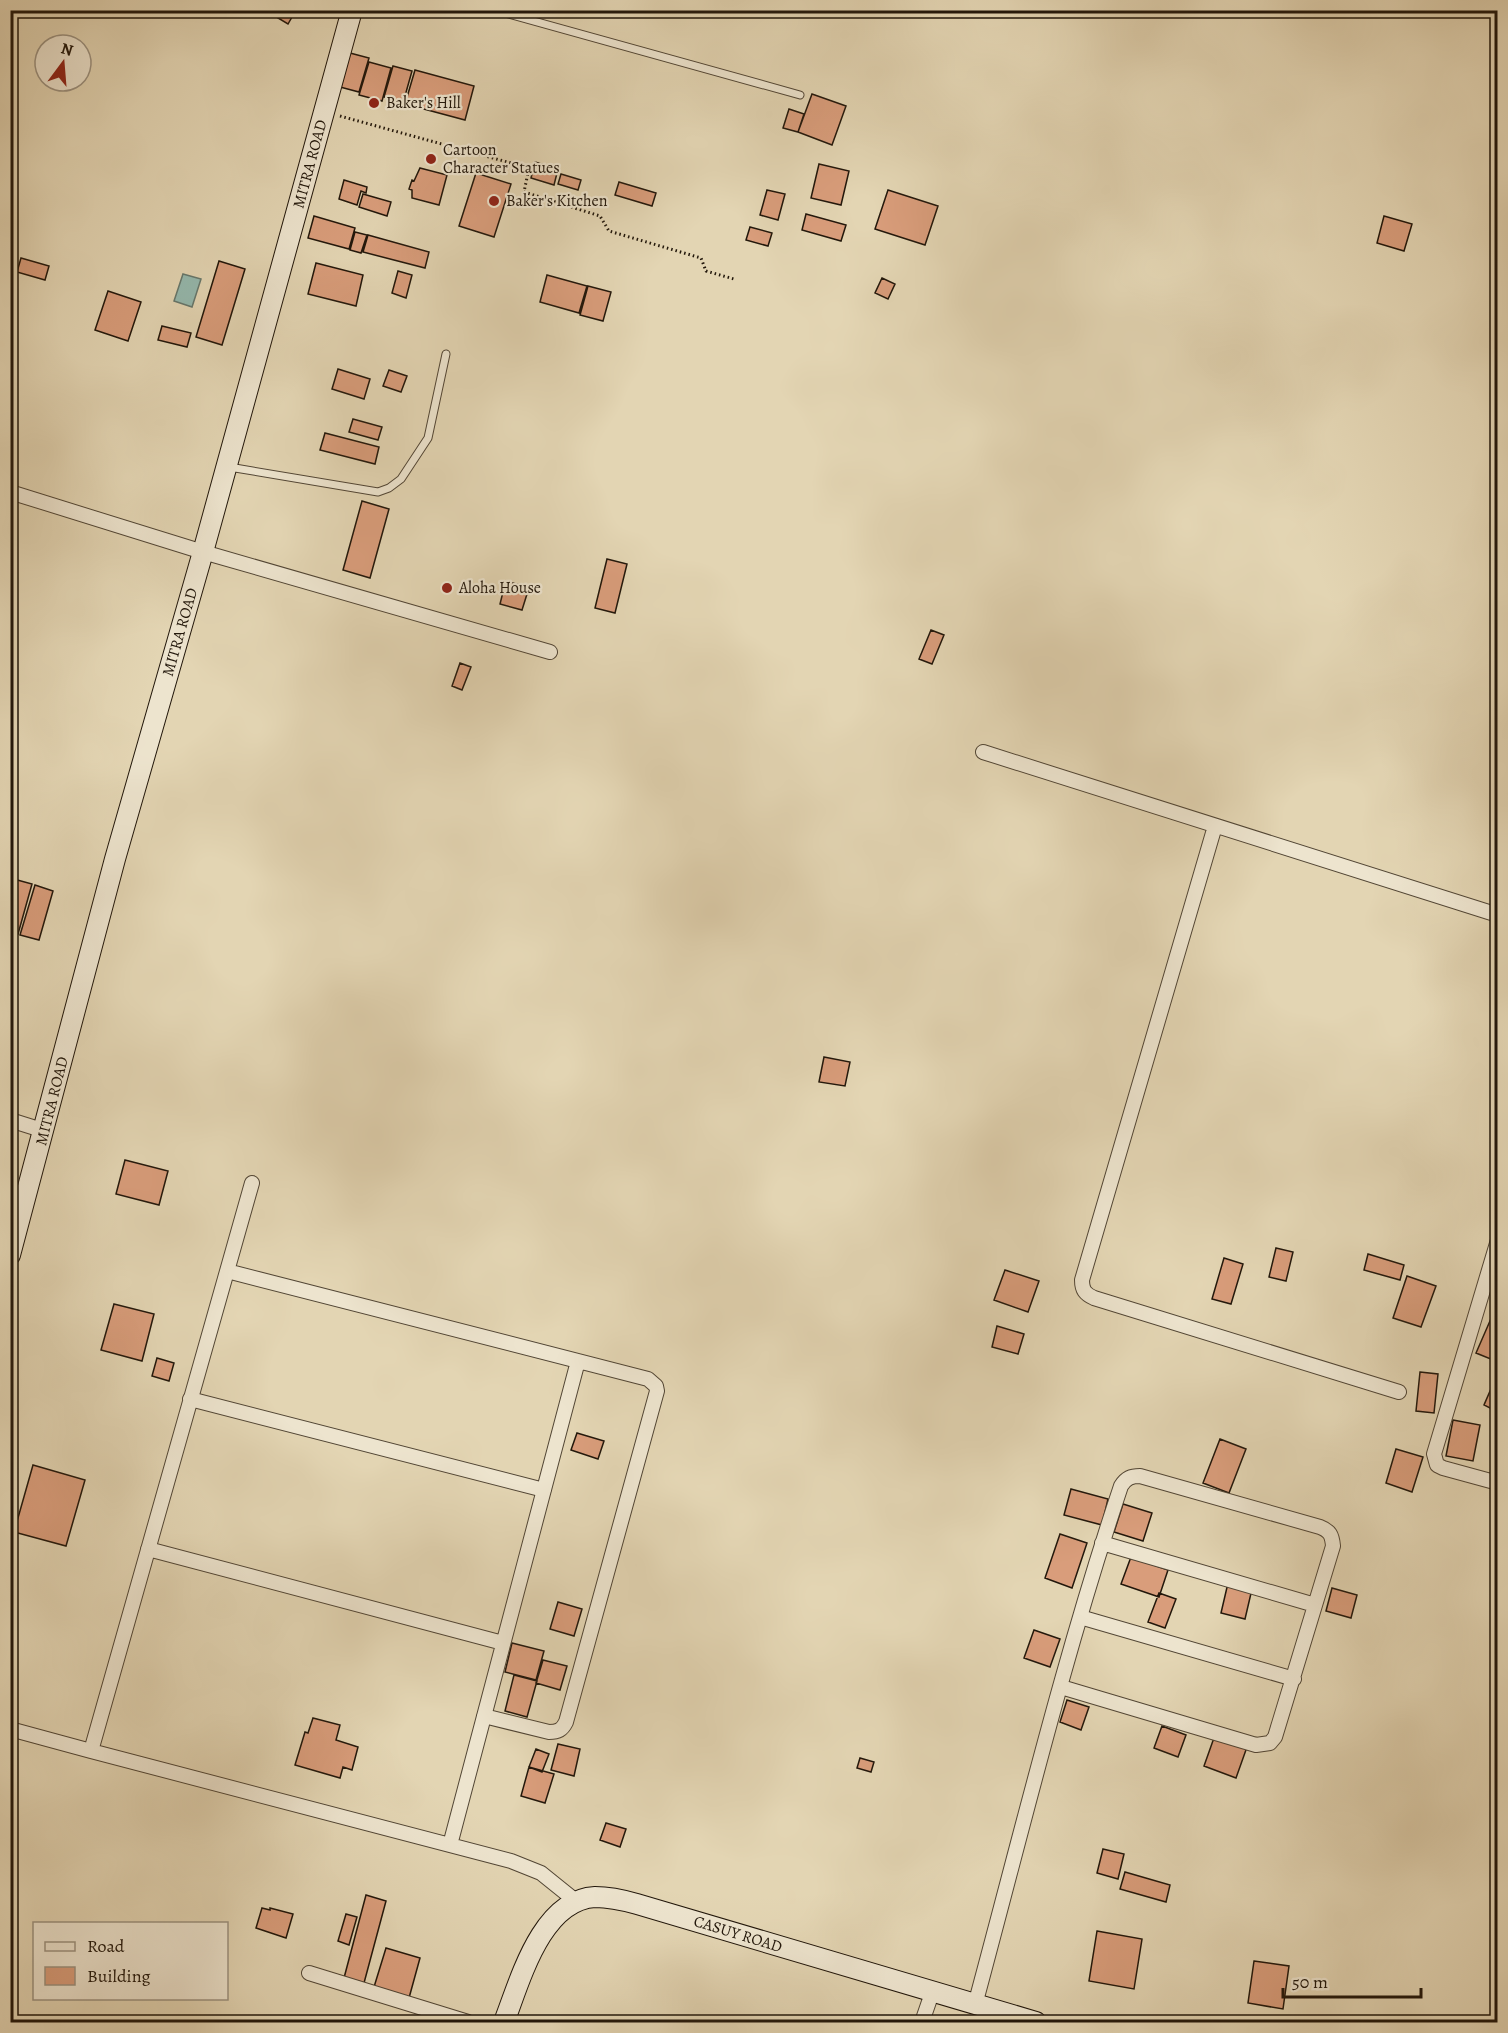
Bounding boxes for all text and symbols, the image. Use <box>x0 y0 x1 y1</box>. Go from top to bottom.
north arrow <box>33 33 93 93</box>
text: N <box>58 37 76 62</box>
place label: Baker's Hill <box>386 92 461 114</box>
marker: Baker's Hill <box>367 96 381 110</box>
street label: MITRA ROAD <box>288 117 332 211</box>
place label: Cartoon Character Statues <box>443 139 560 179</box>
marker: Cartoon Character Statues <box>424 152 438 166</box>
place label: Baker's Kitchen <box>506 190 608 212</box>
marker: Baker's Kitchen <box>487 194 501 208</box>
place label: Aloha House <box>458 577 541 599</box>
marker: Aloha House <box>440 581 454 595</box>
street label: MITRA ROAD <box>157 585 203 679</box>
street label: MITRA ROAD <box>30 1054 74 1148</box>
street label: CASUY ROAD <box>691 1910 785 1958</box>
legend <box>33 1922 228 2000</box>
text: Road <box>87 1934 125 1958</box>
scale bar <box>1283 1961 1421 1999</box>
text: Building <box>87 1964 151 1988</box>
text: 50 m <box>1292 1970 1328 1994</box>

